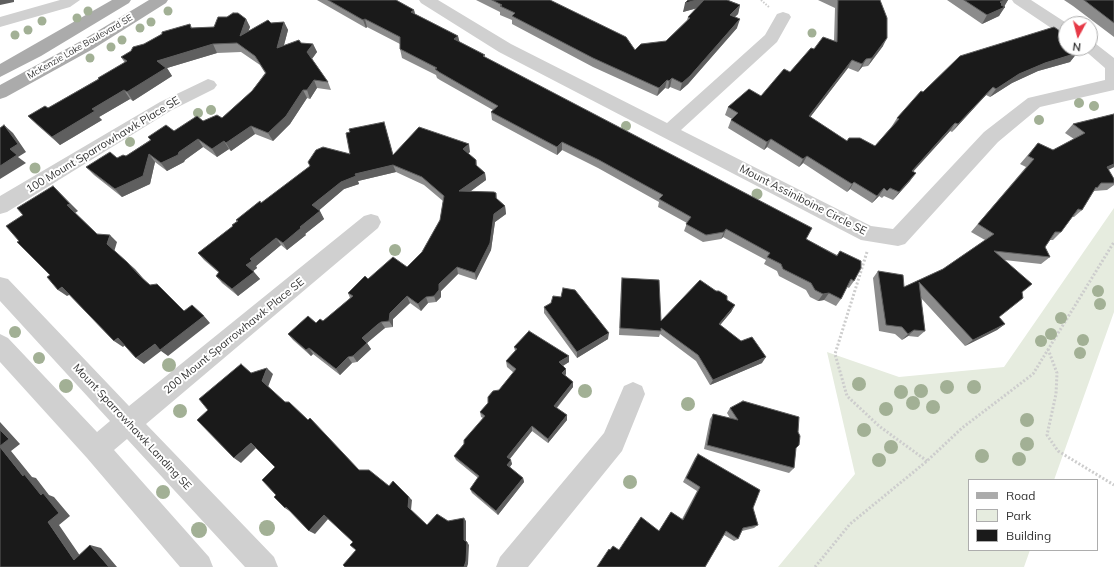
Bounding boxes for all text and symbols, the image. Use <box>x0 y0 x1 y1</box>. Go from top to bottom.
street label: McKenzie Lake Boulevard SE <box>26 12 134 82</box>
north arrow <box>1058 16 1098 56</box>
text: N <box>1072 39 1082 54</box>
street label: 100 Mount Sparrowhawk Place SE <box>24 94 182 196</box>
street label: Mount Assiniboine Circle SE <box>737 162 869 238</box>
street label: 200 Mount Sparrowhawk Place SE <box>161 275 307 397</box>
street label: Mount Sparrowhawk Landing SE <box>70 361 194 493</box>
legend <box>968 479 1098 551</box>
text: Road <box>1006 488 1035 503</box>
text: Park <box>1006 508 1031 523</box>
text: Building <box>1006 528 1051 543</box>

